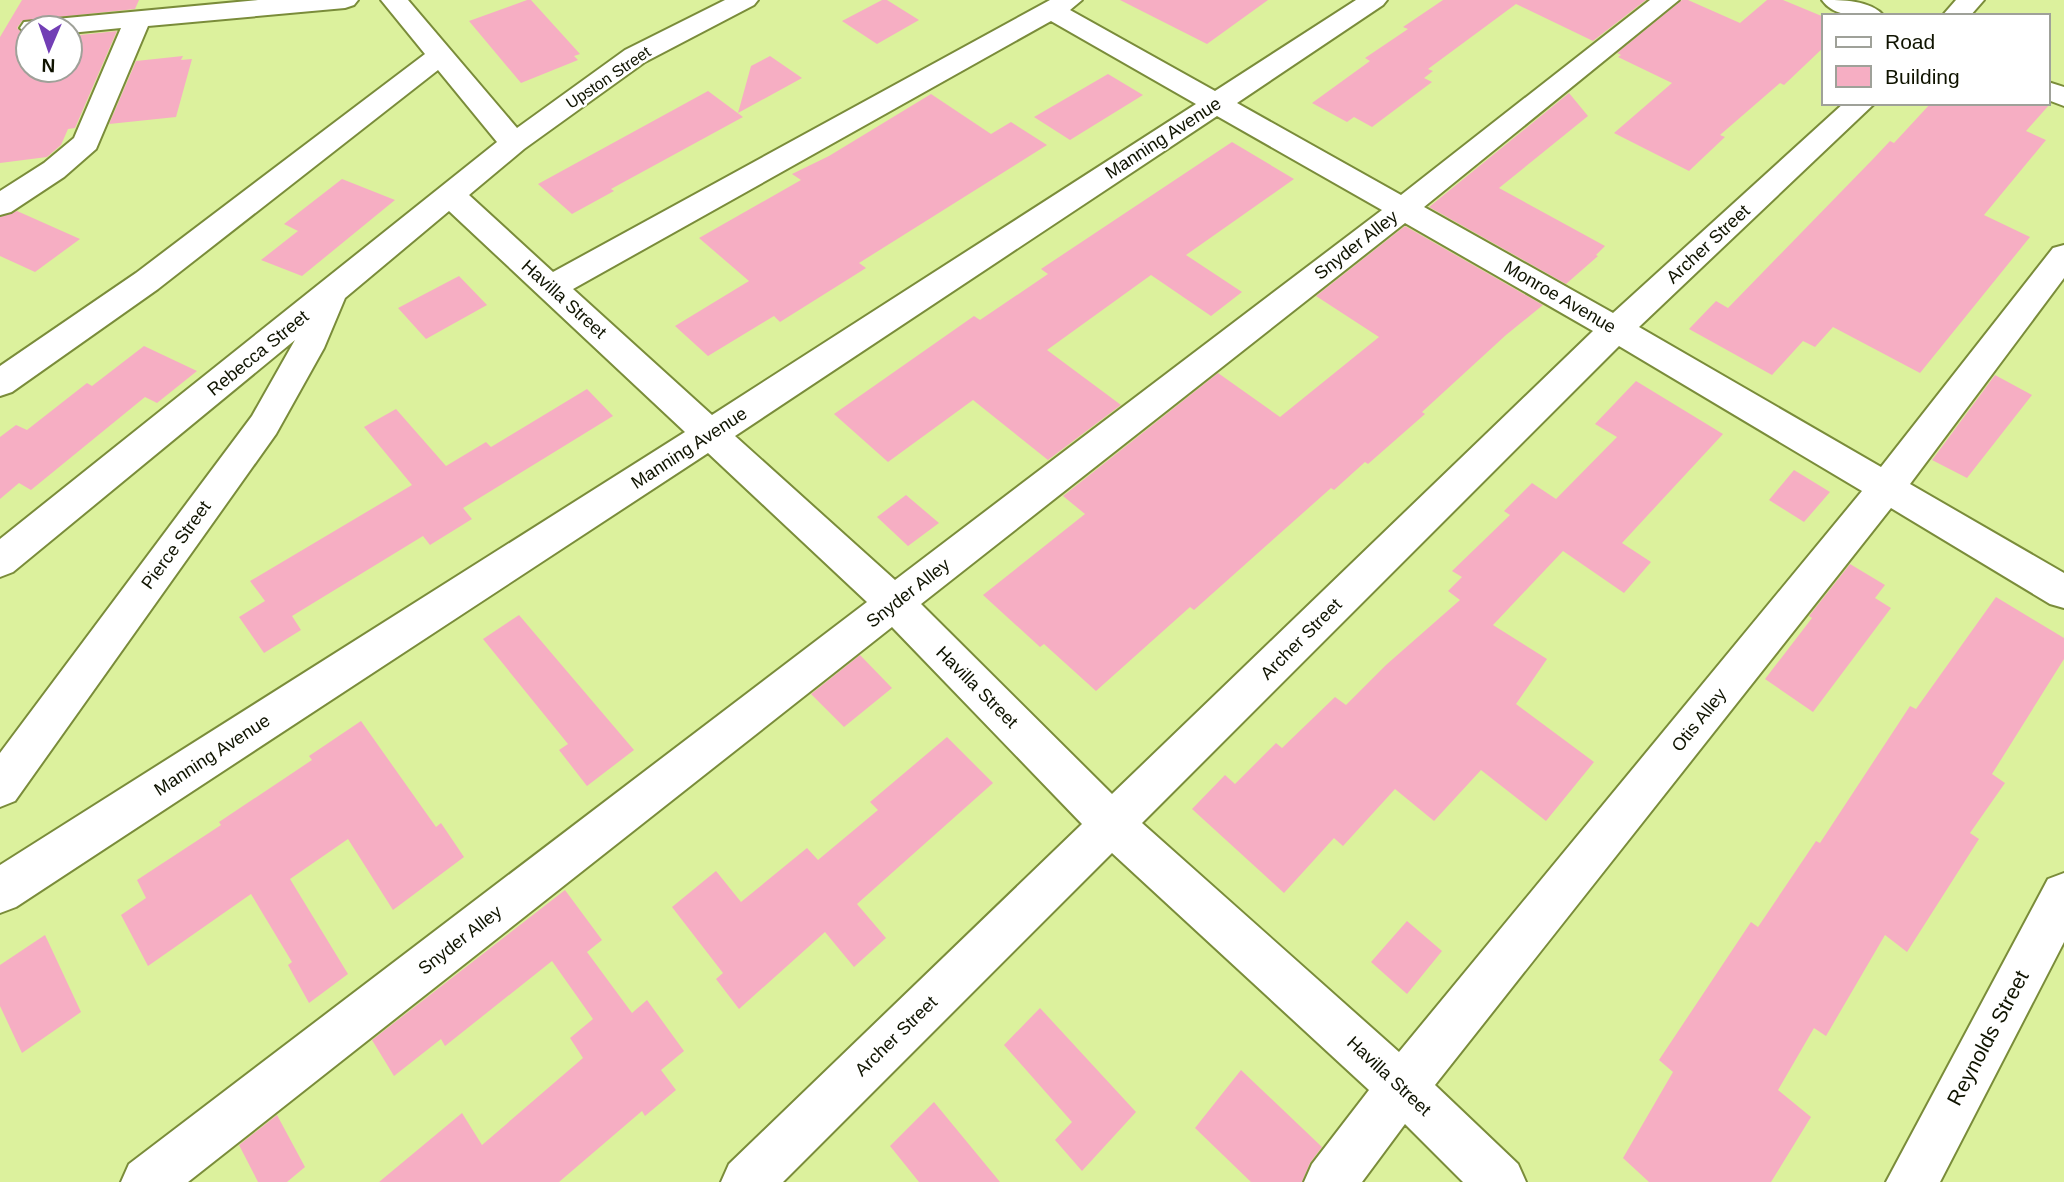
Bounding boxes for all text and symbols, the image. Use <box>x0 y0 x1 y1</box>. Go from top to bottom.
north arrow <box>14 14 84 84</box>
legend <box>1822 14 2050 105</box>
text: Road <box>1885 30 1935 53</box>
street label: Upston Street <box>563 43 654 112</box>
text: N <box>41 55 56 76</box>
text: Building <box>1885 65 1960 88</box>
street label: Manning Avenue <box>1101 93 1225 183</box>
street label: Archer Street <box>1662 201 1754 287</box>
street label: Snyder Alley <box>1310 206 1402 284</box>
street label: Havilla Street <box>518 256 610 342</box>
street label: Monroe Avenue <box>1501 257 1619 337</box>
street label: Rebecca Street <box>203 306 313 400</box>
street label: Manning Avenue <box>627 403 751 493</box>
street label: Pierce Street <box>137 497 215 593</box>
street label: Snyder Alley <box>862 554 954 632</box>
street label: Archer Street <box>1256 594 1346 684</box>
street label: Havilla Street <box>932 642 1022 732</box>
street label: Otis Alley <box>1668 685 1730 755</box>
street label: Manning Avenue <box>150 710 274 800</box>
street label: Snyder Alley <box>414 901 506 979</box>
street label: Reynolds Street <box>1942 966 2033 1109</box>
street label: Archer Street <box>851 992 941 1080</box>
street label: Havilla Street <box>1343 1032 1435 1120</box>

